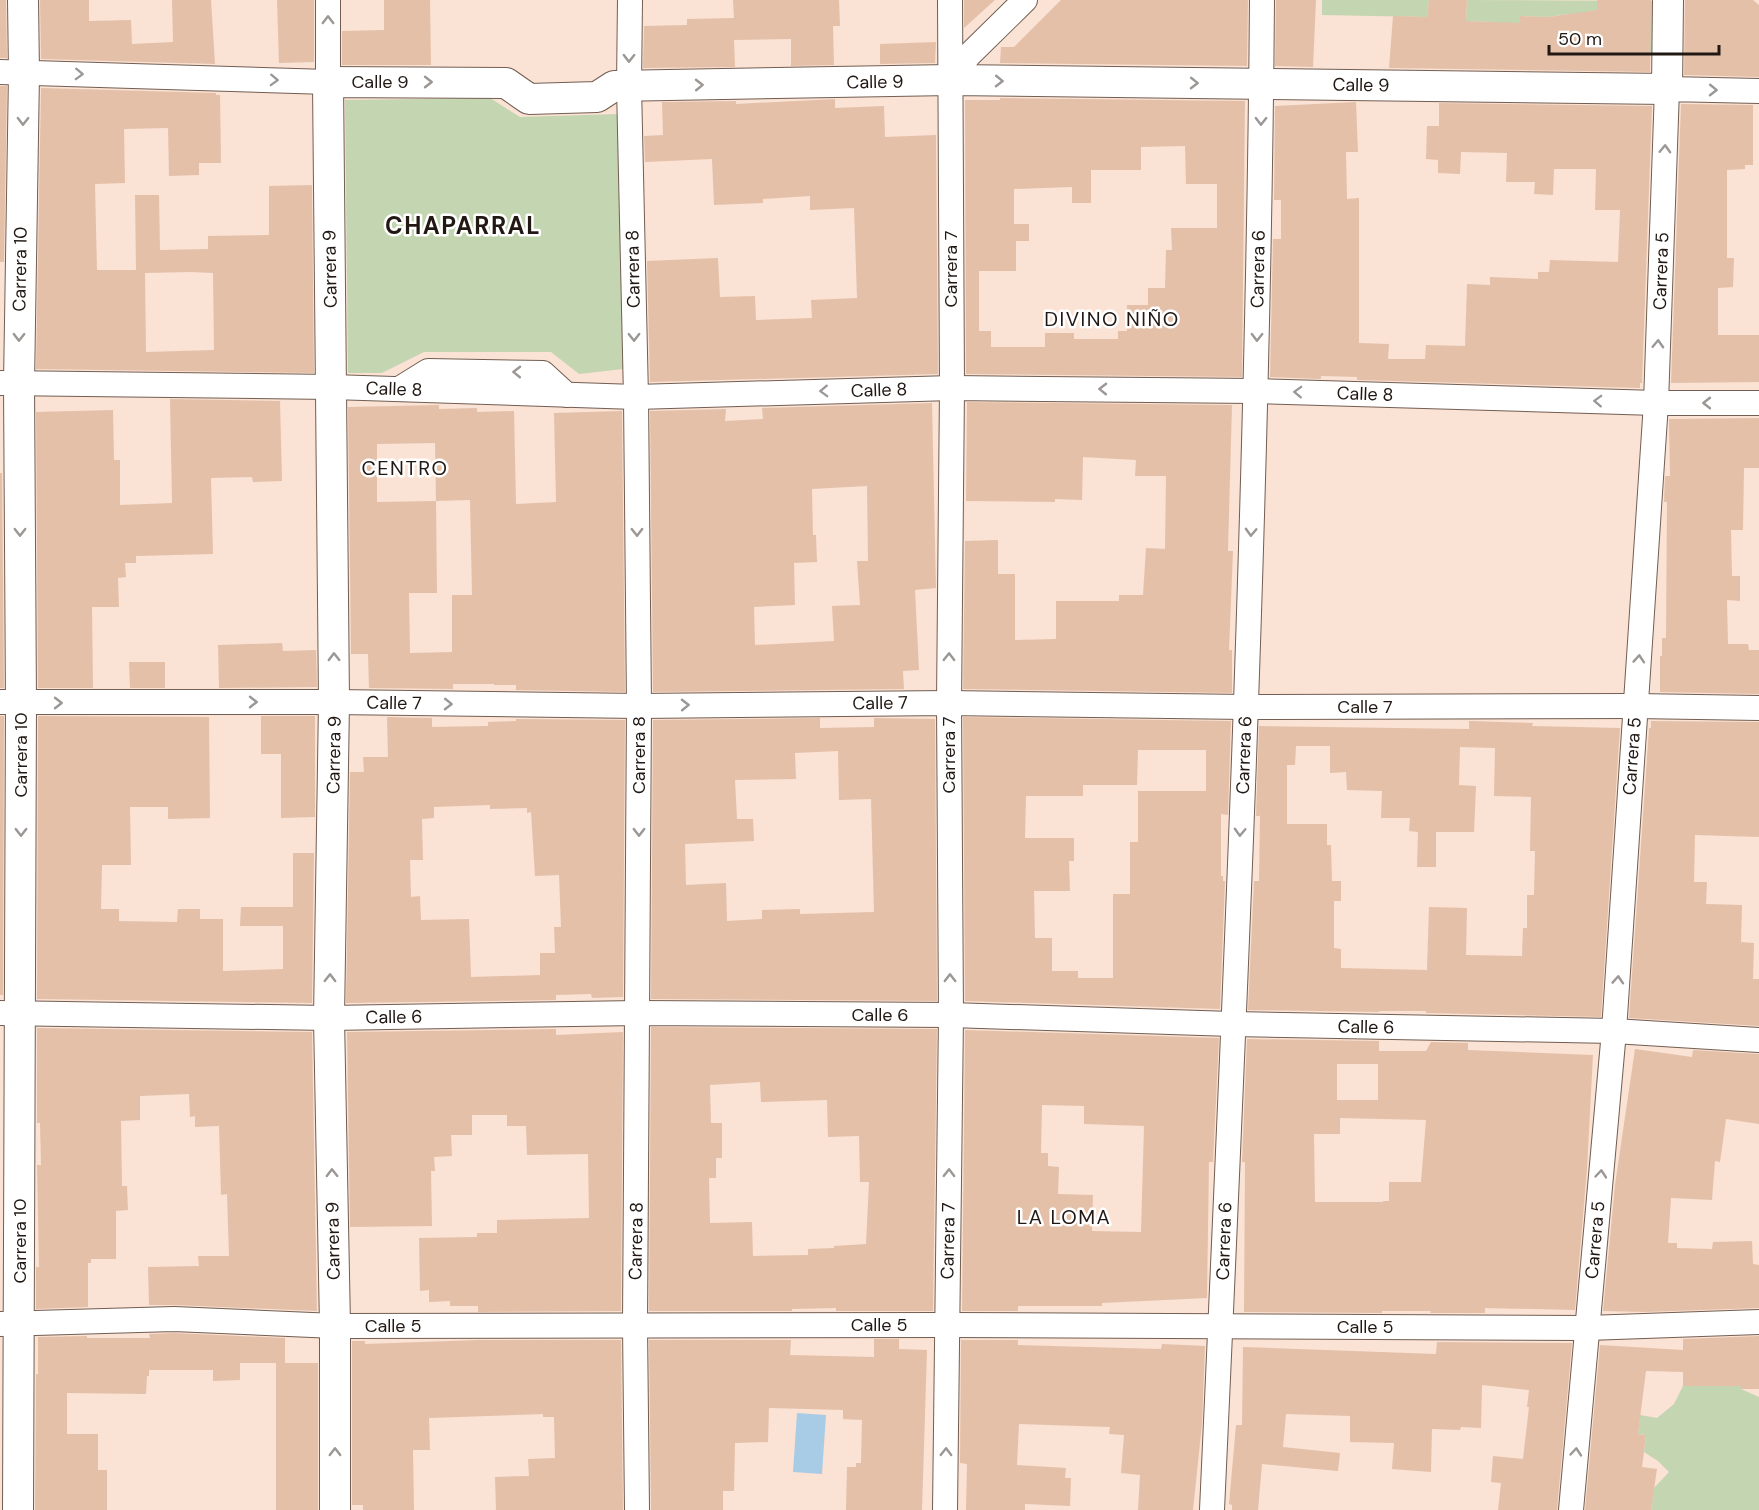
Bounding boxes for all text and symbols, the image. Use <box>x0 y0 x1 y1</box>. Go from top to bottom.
one-way arrow <box>322 15 334 24</box>
scale bar <box>1549 18 1718 56</box>
text: 50 m <box>1558 27 1602 51</box>
one-way arrow <box>623 54 635 63</box>
one-way arrow <box>75 68 84 81</box>
street label: Calle 9 <box>351 70 409 94</box>
street label: Calle 9 <box>846 70 904 94</box>
street label: Calle 9 <box>1332 73 1390 97</box>
one-way arrow <box>270 74 279 87</box>
one-way arrow <box>995 75 1004 87</box>
one-way arrow <box>424 76 433 88</box>
one-way arrow <box>1190 77 1199 89</box>
one-way arrow <box>695 78 704 91</box>
one-way arrow <box>1708 84 1717 96</box>
one-way arrow <box>17 117 29 126</box>
one-way arrow <box>1254 117 1267 126</box>
one-way arrow <box>1658 145 1671 154</box>
district label: CHAPARRAL <box>385 210 541 241</box>
street label: Carrera 10 <box>7 226 33 312</box>
street label: Carrera 9 <box>317 230 343 308</box>
street label: Carrera 8 <box>620 230 646 308</box>
street label: Carrera 6 <box>1245 230 1271 308</box>
street label: Carrera 7 <box>939 231 963 307</box>
street label: Carrera 5 <box>1648 232 1674 310</box>
district label: DIVINO NIÑO <box>1044 306 1180 332</box>
one-way arrow <box>13 333 26 342</box>
one-way arrow <box>628 333 641 342</box>
one-way arrow <box>1250 333 1263 342</box>
one-way arrow <box>1652 340 1664 349</box>
one-way arrow <box>513 366 522 379</box>
street label: Calle 8 <box>365 376 423 402</box>
street label: Calle 8 <box>850 377 908 403</box>
street label: Calle 8 <box>1336 381 1394 407</box>
one-way arrow <box>1098 383 1107 395</box>
one-way arrow <box>819 385 828 398</box>
one-way arrow <box>1293 386 1302 398</box>
one-way arrow <box>1593 395 1602 407</box>
one-way arrow <box>1703 397 1712 409</box>
district label: CENTRO <box>361 455 449 481</box>
one-way arrow <box>14 528 26 537</box>
one-way arrow <box>631 528 643 537</box>
one-way arrow <box>1245 528 1258 537</box>
one-way arrow <box>328 652 340 661</box>
one-way arrow <box>943 652 955 661</box>
one-way arrow <box>1632 655 1645 664</box>
street label: Calle 7 <box>366 691 422 715</box>
street label: Calle 7 <box>852 691 908 715</box>
street label: Calle 7 <box>1337 695 1393 719</box>
one-way arrow <box>249 696 258 708</box>
one-way arrow <box>54 697 63 709</box>
one-way arrow <box>444 698 453 710</box>
one-way arrow <box>681 699 690 712</box>
street label: Carrera 10 <box>9 712 33 798</box>
street label: Carrera 6 <box>1231 715 1257 795</box>
street label: Carrera 9 <box>321 716 347 794</box>
street label: Carrera 8 <box>627 716 651 794</box>
street label: Carrera 5 <box>1617 716 1647 796</box>
street label: Carrera 7 <box>937 717 961 793</box>
one-way arrow <box>15 828 27 837</box>
one-way arrow <box>633 828 645 837</box>
one-way arrow <box>1234 828 1247 837</box>
one-way arrow <box>323 973 336 982</box>
one-way arrow <box>944 973 957 982</box>
one-way arrow <box>1611 975 1624 984</box>
street label: Calle 6 <box>851 1003 909 1027</box>
street label: Calle 6 <box>365 1005 423 1029</box>
street label: Calle 6 <box>1337 1015 1395 1039</box>
one-way arrow <box>326 1168 338 1177</box>
one-way arrow <box>943 1168 955 1177</box>
one-way arrow <box>1594 1169 1607 1178</box>
street label: Carrera 10 <box>8 1198 32 1284</box>
street label: Carrera 5 <box>1580 1200 1610 1280</box>
street label: Carrera 6 <box>1211 1201 1237 1281</box>
street label: Carrera 9 <box>320 1202 346 1280</box>
street label: Carrera 8 <box>623 1202 649 1280</box>
street label: Carrera 7 <box>935 1202 961 1280</box>
district label: LA LOMA <box>1017 1204 1111 1230</box>
street label: Calle 5 <box>851 1313 907 1337</box>
street label: Calle 5 <box>365 1314 421 1338</box>
street label: Calle 5 <box>1337 1315 1393 1339</box>
one-way arrow <box>329 1447 341 1456</box>
one-way arrow <box>939 1447 952 1456</box>
one-way arrow <box>1569 1447 1582 1456</box>

